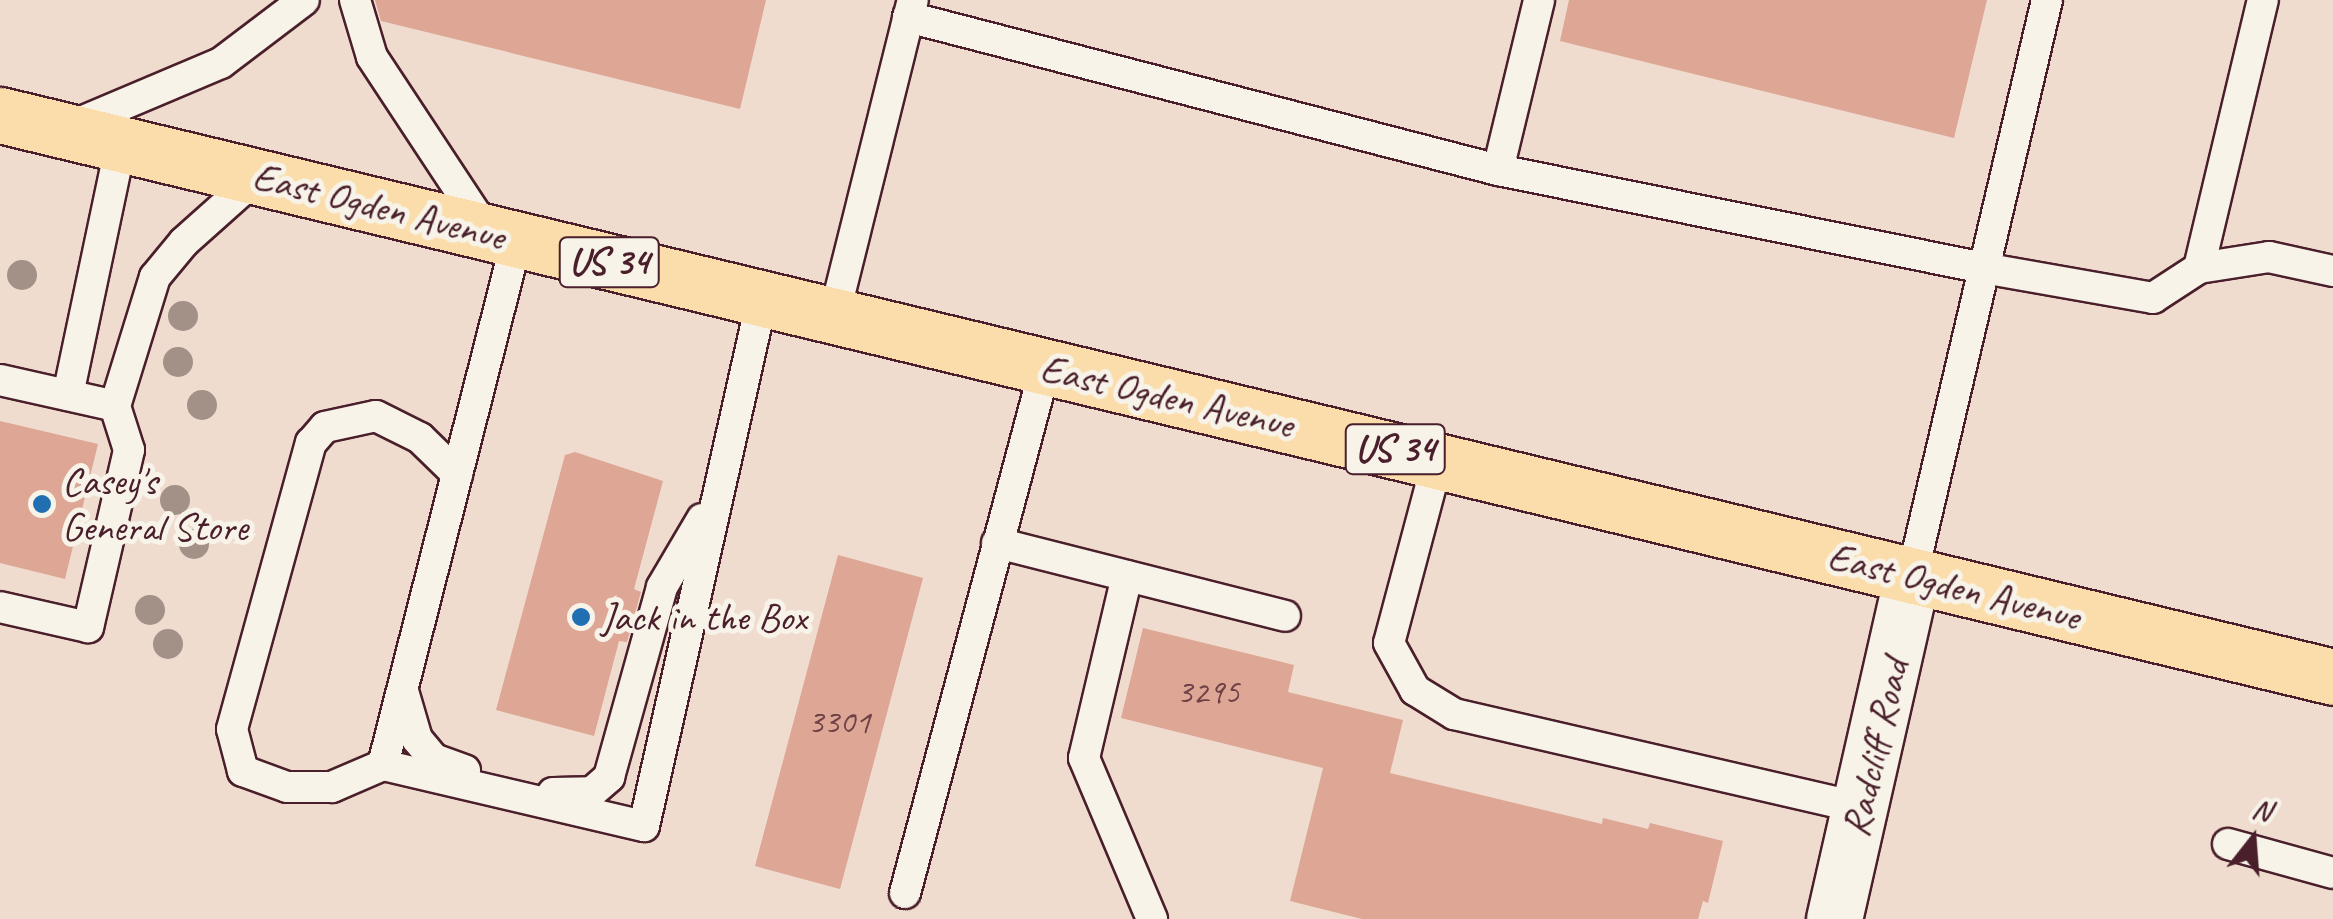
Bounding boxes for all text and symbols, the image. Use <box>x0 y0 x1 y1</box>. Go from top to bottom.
street label: East Ogden Avenue <box>248 151 510 261</box>
road number: US 34 <box>556 229 662 295</box>
street label: East Ogden Avenue <box>1036 344 1298 448</box>
road number: US 34 <box>1342 416 1448 482</box>
place label: Casey's General Store <box>62 457 248 551</box>
marker: Casey's General Store <box>31 493 53 515</box>
street label: East Ogden Avenue <box>1823 531 2085 641</box>
place label: Jack in the Box <box>601 593 807 641</box>
marker: Jack in the Box <box>570 606 592 628</box>
street label: Radcliff Road <box>1831 655 1919 841</box>
house number: 3295 <box>1177 671 1239 713</box>
house number: 3301 <box>808 701 870 743</box>
north arrow <box>2203 789 2303 889</box>
text: N <box>2249 791 2275 829</box>

